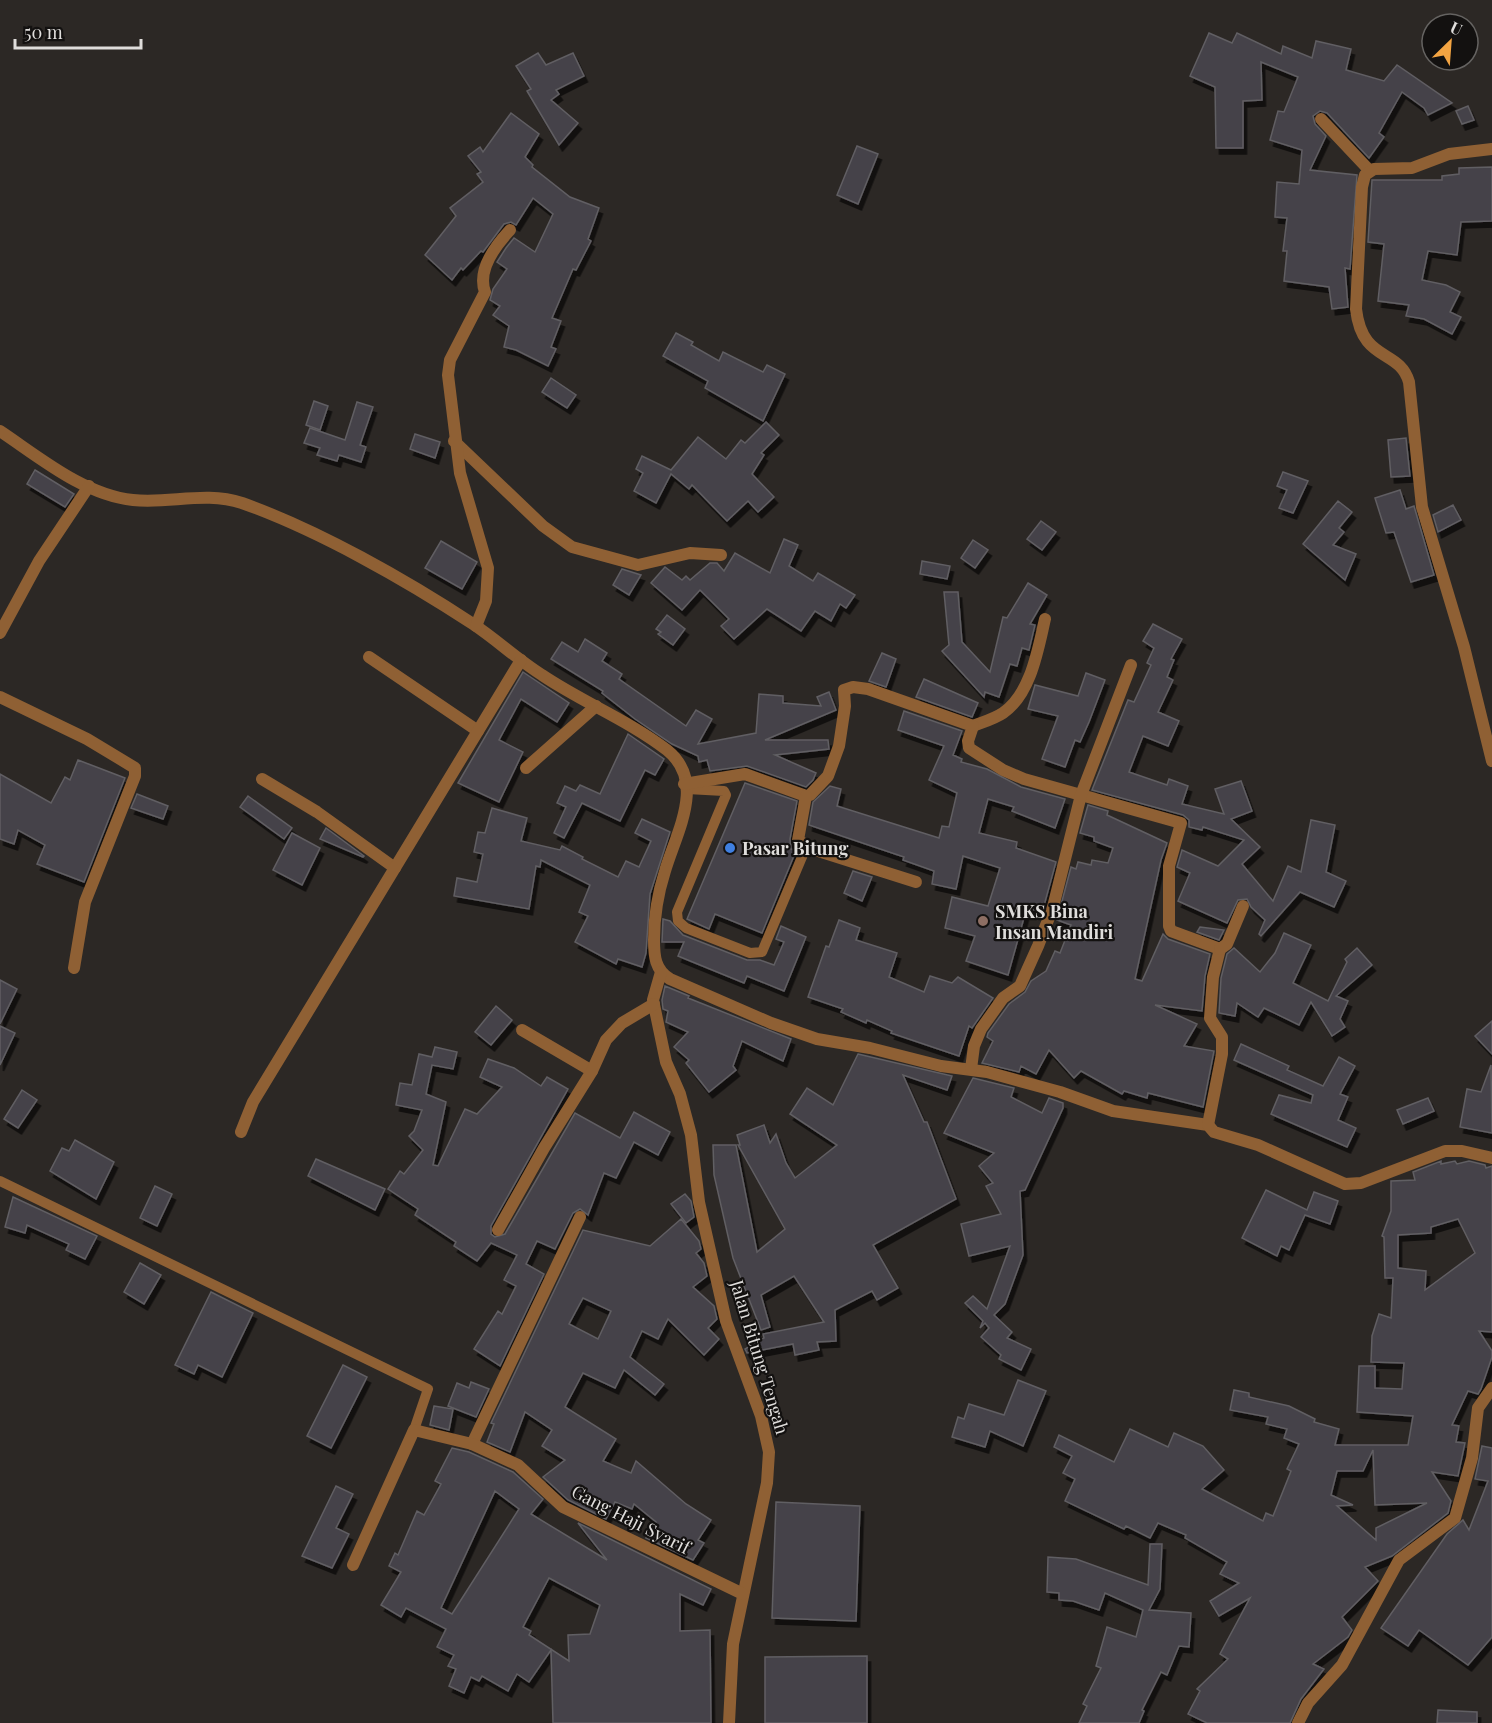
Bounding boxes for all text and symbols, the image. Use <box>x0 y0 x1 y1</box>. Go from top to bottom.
scale bar <box>15 12 141 50</box>
north arrow <box>1420 12 1480 72</box>
text: U <box>1447 16 1466 40</box>
text: 50 m <box>24 20 63 44</box>
place label: Pasar Bitung <box>742 836 848 860</box>
marker: Pasar Bitung <box>723 841 737 855</box>
place label: SMKS Bina Insan Mandiri <box>995 899 1113 944</box>
marker: SMKS Bina Insan Mandiri <box>976 914 990 928</box>
street label: Jalan Bitung Tengah <box>725 1276 795 1437</box>
street label: Gang Haji Syarif <box>568 1479 696 1560</box>

